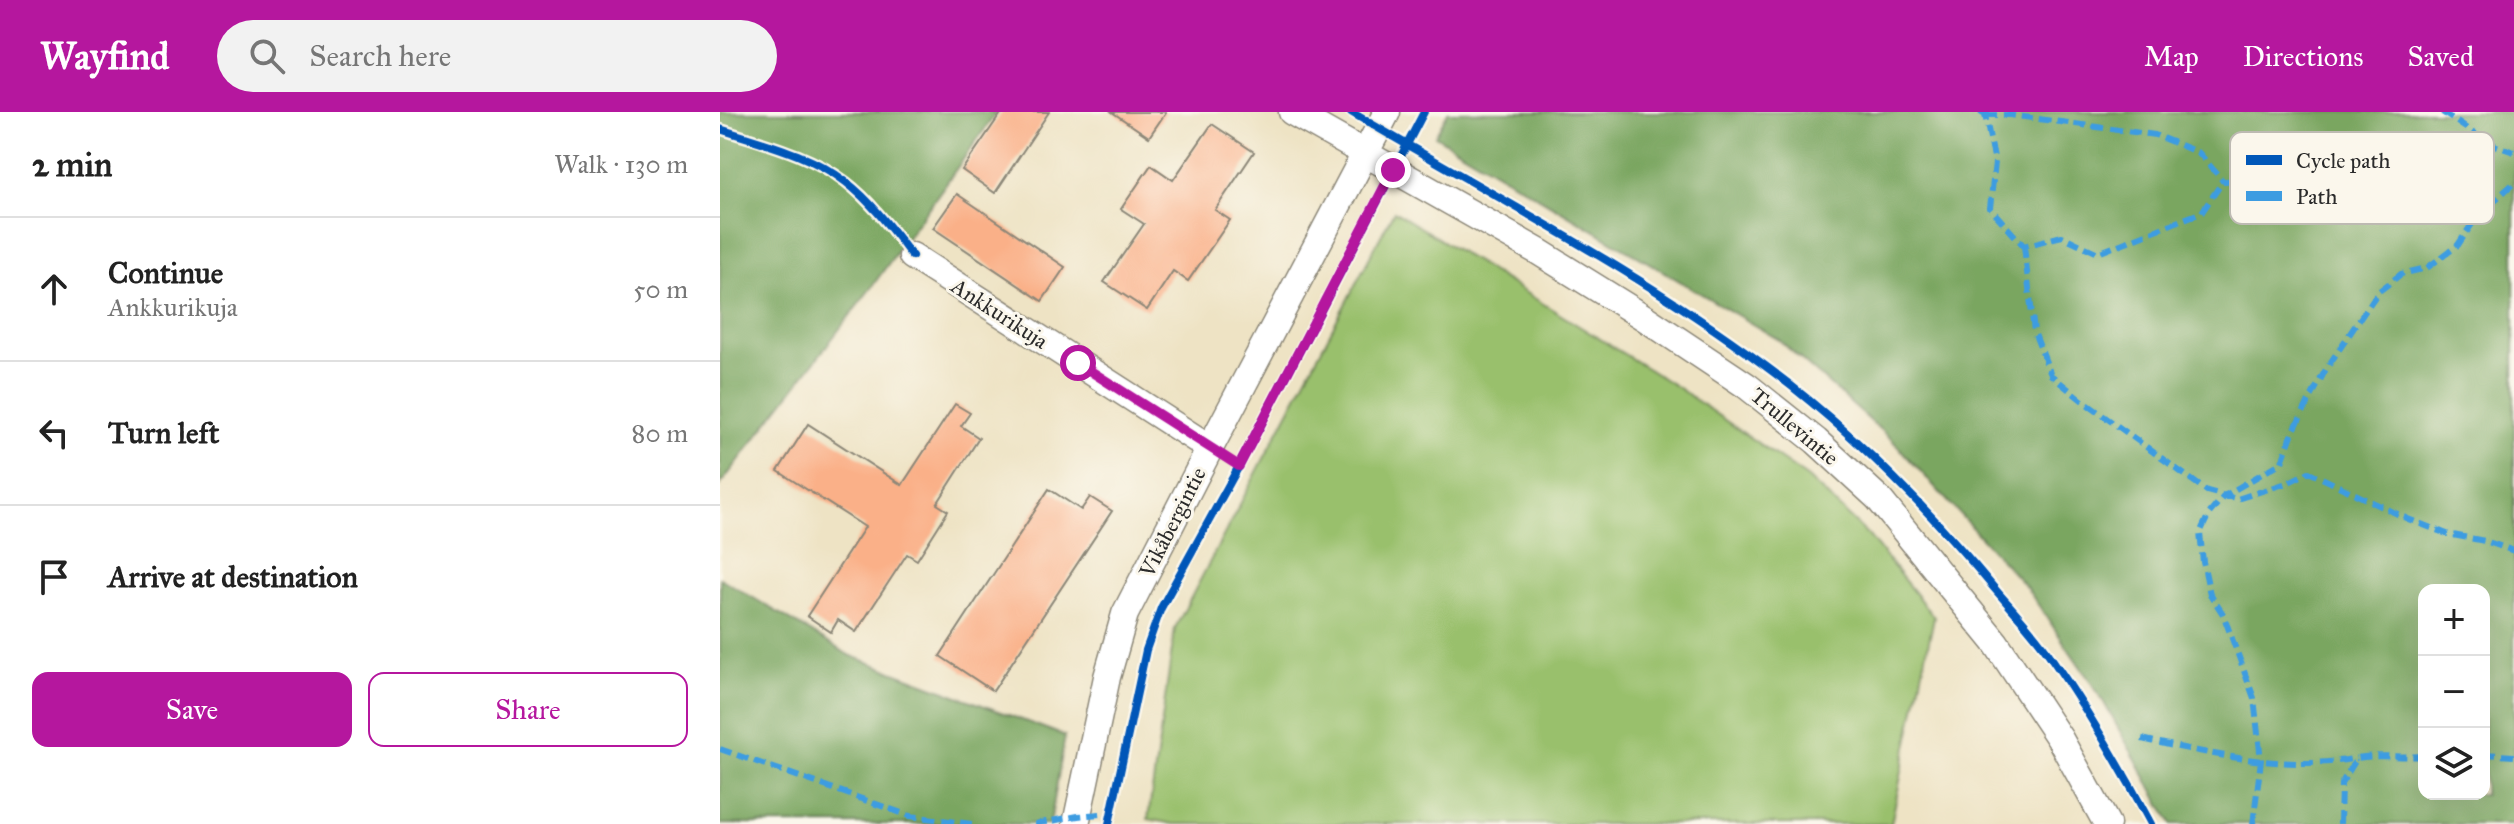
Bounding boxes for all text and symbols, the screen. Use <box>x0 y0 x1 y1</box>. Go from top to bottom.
search box <box>217 20 777 92</box>
text: Wayfind <box>40 33 169 79</box>
icon: search <box>245 34 289 78</box>
text: Search here <box>309 38 451 74</box>
text: Map <box>2144 39 2199 74</box>
text: Directions <box>2243 39 2364 74</box>
text: Saved <box>2408 39 2474 74</box>
legend <box>2230 132 2494 224</box>
text: 2 min <box>32 144 112 185</box>
text: Cycle path <box>2296 147 2391 174</box>
text: Walk · 130 m <box>554 148 688 180</box>
route end <box>1375 152 1411 188</box>
text: Path <box>2296 183 2338 210</box>
text: Continue <box>108 255 223 291</box>
icon: ahead <box>32 267 76 311</box>
street label: Ankkurikuja <box>946 272 1054 355</box>
text: 50 m <box>633 273 688 305</box>
text: Ankkurikuja <box>108 291 238 323</box>
route start <box>1060 345 1096 381</box>
street label: Trullevintie <box>1745 382 1844 471</box>
icon: left <box>32 411 76 455</box>
text: Turn left <box>108 415 219 451</box>
text: 80 m <box>632 417 688 449</box>
street label: Vikåbergintie <box>1133 463 1212 583</box>
icon: arrive <box>32 555 76 599</box>
text: Arrive at destination <box>108 559 358 595</box>
map controls <box>2418 584 2490 800</box>
button: + <box>2418 584 2490 656</box>
button: − <box>2418 656 2490 728</box>
button: Save <box>32 672 352 747</box>
button: Share <box>368 672 688 747</box>
button: layers <box>2418 728 2490 800</box>

